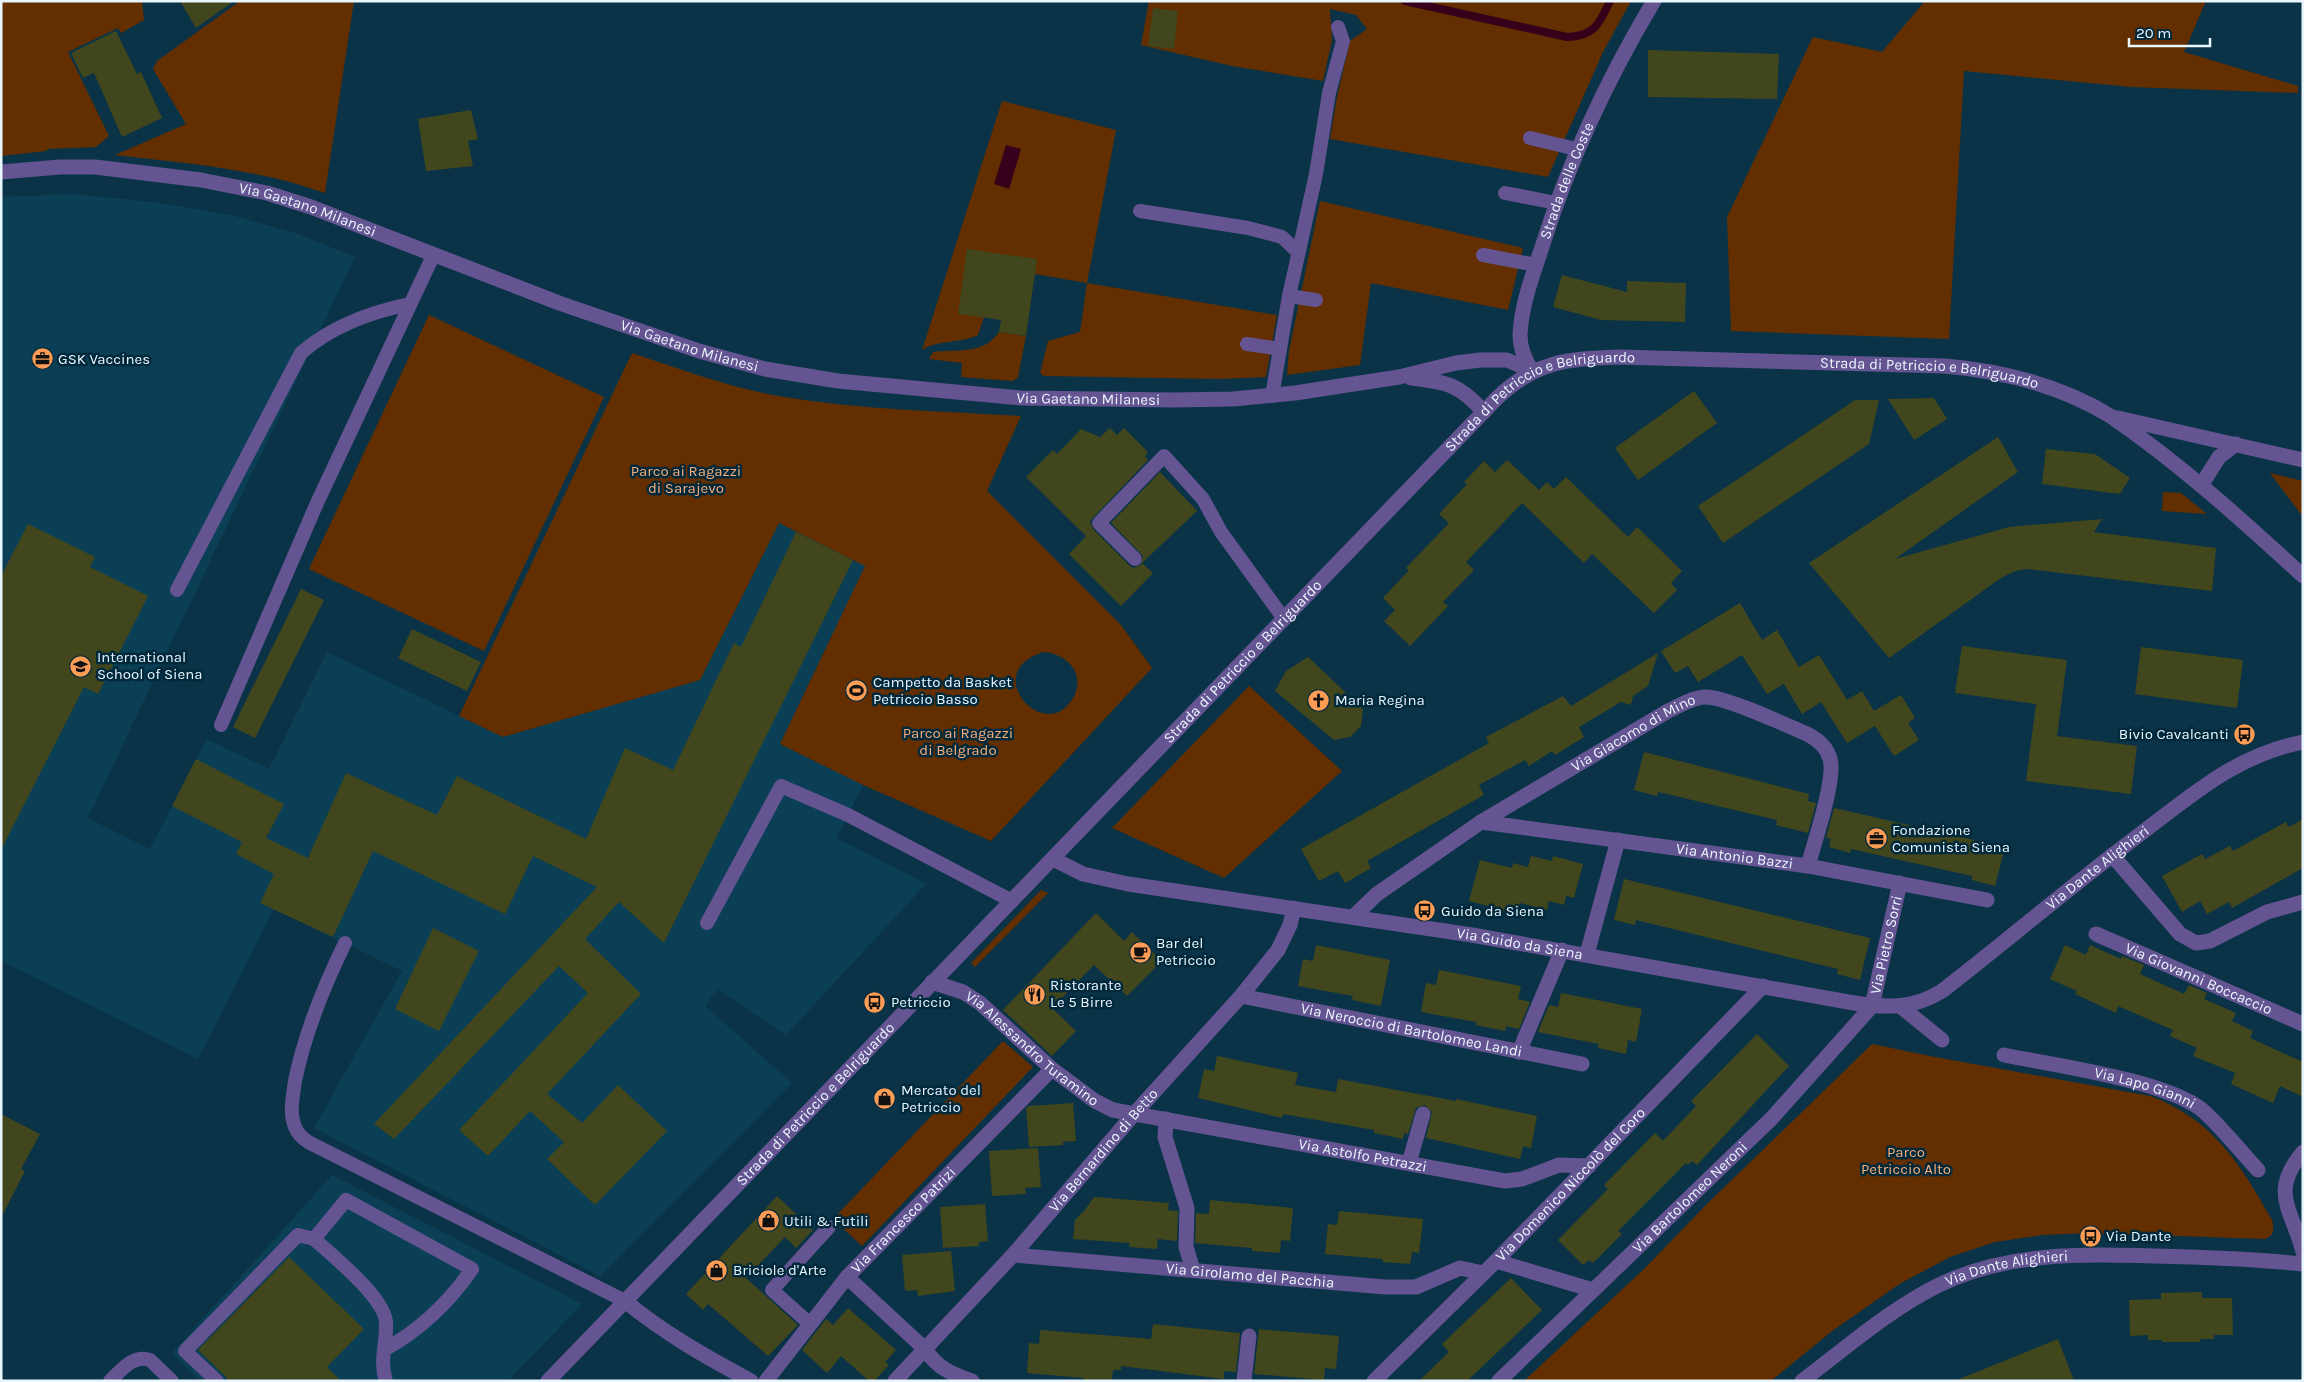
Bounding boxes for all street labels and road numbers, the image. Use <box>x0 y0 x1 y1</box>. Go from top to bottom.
street label: Strada delle Coste <box>1536 120 1598 242</box>
street label: Via Gaetano Milanesi <box>238 179 379 240</box>
street label: Via Gaetano Milanesi <box>618 316 761 376</box>
street label: Strada di Petriccio e Belriguardo <box>1441 348 1635 456</box>
street label: Strada di Petriccio e Belriguardo <box>1820 354 2041 392</box>
street label: Via Gaetano Milanesi <box>1016 389 1161 409</box>
street label: Strada di Petriccio e Belriguardo <box>1160 576 1325 747</box>
street label: Via Giacomo di Mino <box>1568 690 1698 775</box>
street label: Via Dante Alighieri <box>2042 822 2153 913</box>
street label: Via Antonio Bazzi <box>1675 839 1794 873</box>
street label: Via Pietro Sorri <box>1866 894 1906 996</box>
street label: Via Guido da Siena <box>1455 924 1584 964</box>
street label: Via Giovanni Boccaccio <box>2122 939 2275 1019</box>
street label: Via Alessandro Turamino <box>962 987 1103 1110</box>
street label: Via Neroccio di Bartolomeo Landi <box>1299 999 1524 1061</box>
street label: Strada di Petriccio e Belriguardo <box>732 1019 898 1189</box>
street label: Via Lapo Gianni <box>2093 1063 2199 1112</box>
street label: Via Bernardino di Betto <box>1045 1085 1162 1216</box>
street label: Via Domenico Niccolò del Coro <box>1492 1104 1649 1265</box>
street label: Via Astolfo Petrazzi <box>1297 1135 1428 1176</box>
street label: Via Bartolomeo Neroni <box>1629 1138 1751 1257</box>
street label: Via Francesco Patrizi <box>847 1163 960 1277</box>
street label: Via Dante Alighieri <box>1942 1247 2069 1290</box>
street label: Via Girolamo del Pacchia <box>1165 1259 1335 1292</box>

